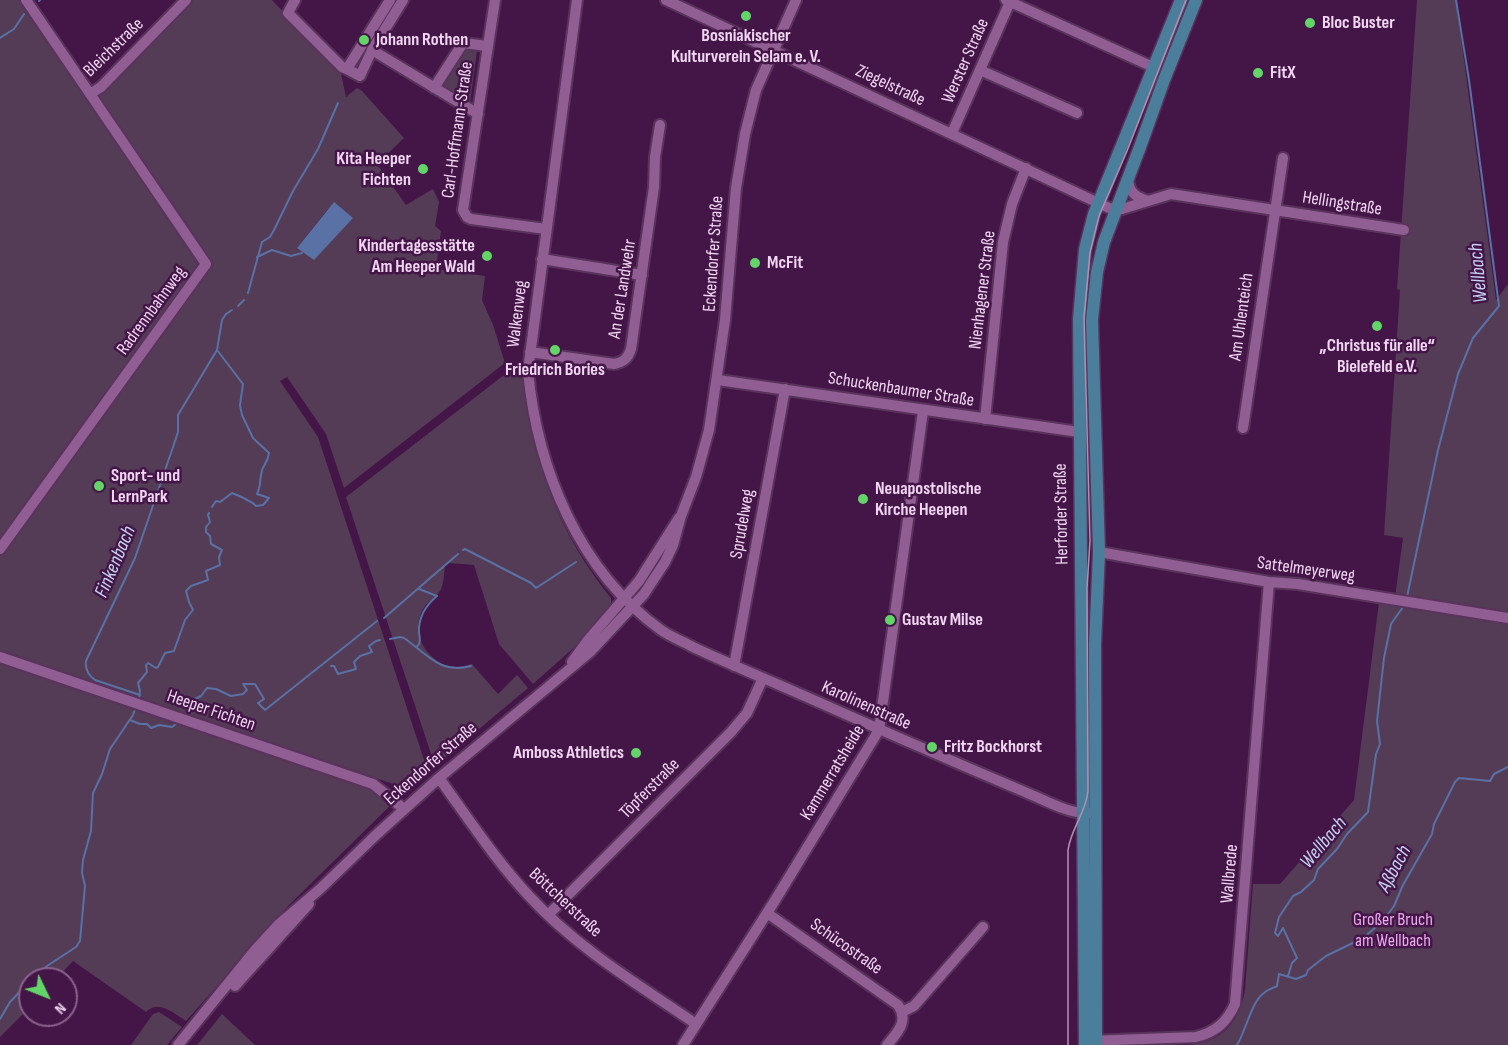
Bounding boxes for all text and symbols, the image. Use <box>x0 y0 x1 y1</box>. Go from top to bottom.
marker: Bosniakischer Kulturverein Selam e. V. <box>739 9 753 23</box>
place label: Bloc Buster <box>1322 12 1395 34</box>
street label: Bleichstraße <box>79 14 149 82</box>
street label: Werster Straße <box>938 15 994 107</box>
marker: Bloc Buster <box>1303 16 1317 30</box>
place label: Bosniakischer Kulturverein Selam e. V. <box>671 25 821 68</box>
place label: Johann Rothen <box>376 29 468 51</box>
marker: Johann Rothen <box>357 33 371 47</box>
street label: Carl-Hoffmann-Straße <box>438 60 478 200</box>
street label: Ziegelstraße <box>852 61 928 111</box>
place label: FitX <box>1270 62 1296 84</box>
marker: FitX <box>1251 66 1265 80</box>
place label: Kita Heeper Fichten <box>336 148 411 190</box>
marker: Kita Heeper Fichten <box>416 162 430 176</box>
street label: Hellingstraße <box>1301 187 1383 221</box>
street label: Eckendorfer Straße <box>699 195 729 313</box>
street label: Nienhagener Straße <box>965 230 1001 350</box>
place label: Kindertagesstätte Am Heeper Wald <box>358 235 475 278</box>
street label: An der Landwehr <box>604 238 642 340</box>
water label: Wellbach <box>1464 242 1494 304</box>
marker: Kindertagesstätte Am Heeper Wald <box>480 249 494 263</box>
place label: McFit <box>767 252 803 274</box>
marker: McFit <box>748 256 762 270</box>
street label: Radrennbahnweg <box>113 262 191 360</box>
street label: Am Uhlenteich <box>1225 272 1259 362</box>
street label: Walkenweg <box>503 279 533 349</box>
marker: „Christus für alle“ Bielefeld e.V. <box>1370 319 1384 333</box>
place label: „Christus für alle“ Bielefeld e.V. <box>1319 335 1435 378</box>
marker: Friedrich Bories <box>548 343 562 357</box>
place label: Friedrich Bories <box>505 359 605 381</box>
street label: Schuckenbaumer Straße <box>827 368 975 412</box>
street label: Herforder Straße <box>1050 463 1074 565</box>
place label: Sport- und LernPark <box>111 465 180 508</box>
place label: Neuapostolische Kirche Heepen <box>875 478 982 520</box>
marker: Sport- und LernPark <box>92 479 106 493</box>
street label: Sprudelweg <box>726 487 760 561</box>
marker: Neuapostolische Kirche Heepen <box>856 492 870 506</box>
water label: Finkenbach <box>90 523 142 601</box>
street label: Sattelmeyerweg <box>1256 552 1356 588</box>
place label: Gustav Milse <box>902 609 983 631</box>
marker: Gustav Milse <box>883 613 897 627</box>
street label: Karolinenstraße <box>818 677 914 735</box>
street label: Heeper Fichten <box>164 686 258 736</box>
street label: Eckendorfer Straße <box>380 718 482 810</box>
street label: Kammerratsheide <box>796 722 870 824</box>
place label: Fritz Bockhorst <box>944 736 1042 758</box>
marker: Fritz Bockhorst <box>925 740 939 754</box>
place label: Amboss Athletics <box>513 742 624 764</box>
marker: Amboss Athletics <box>629 746 643 760</box>
street label: Töpferstraße <box>615 754 685 824</box>
water label: Wellbach <box>1296 812 1352 874</box>
water label: Aßbach <box>1373 842 1417 896</box>
street label: Wallbrede <box>1217 844 1243 904</box>
street label: Böttcherstraße <box>524 864 606 942</box>
park label: Großer Bruch am Wellbach <box>1353 909 1433 952</box>
street label: Schücostraße <box>806 914 886 980</box>
north arrow <box>18 967 78 1027</box>
text: N <box>50 999 70 1018</box>

